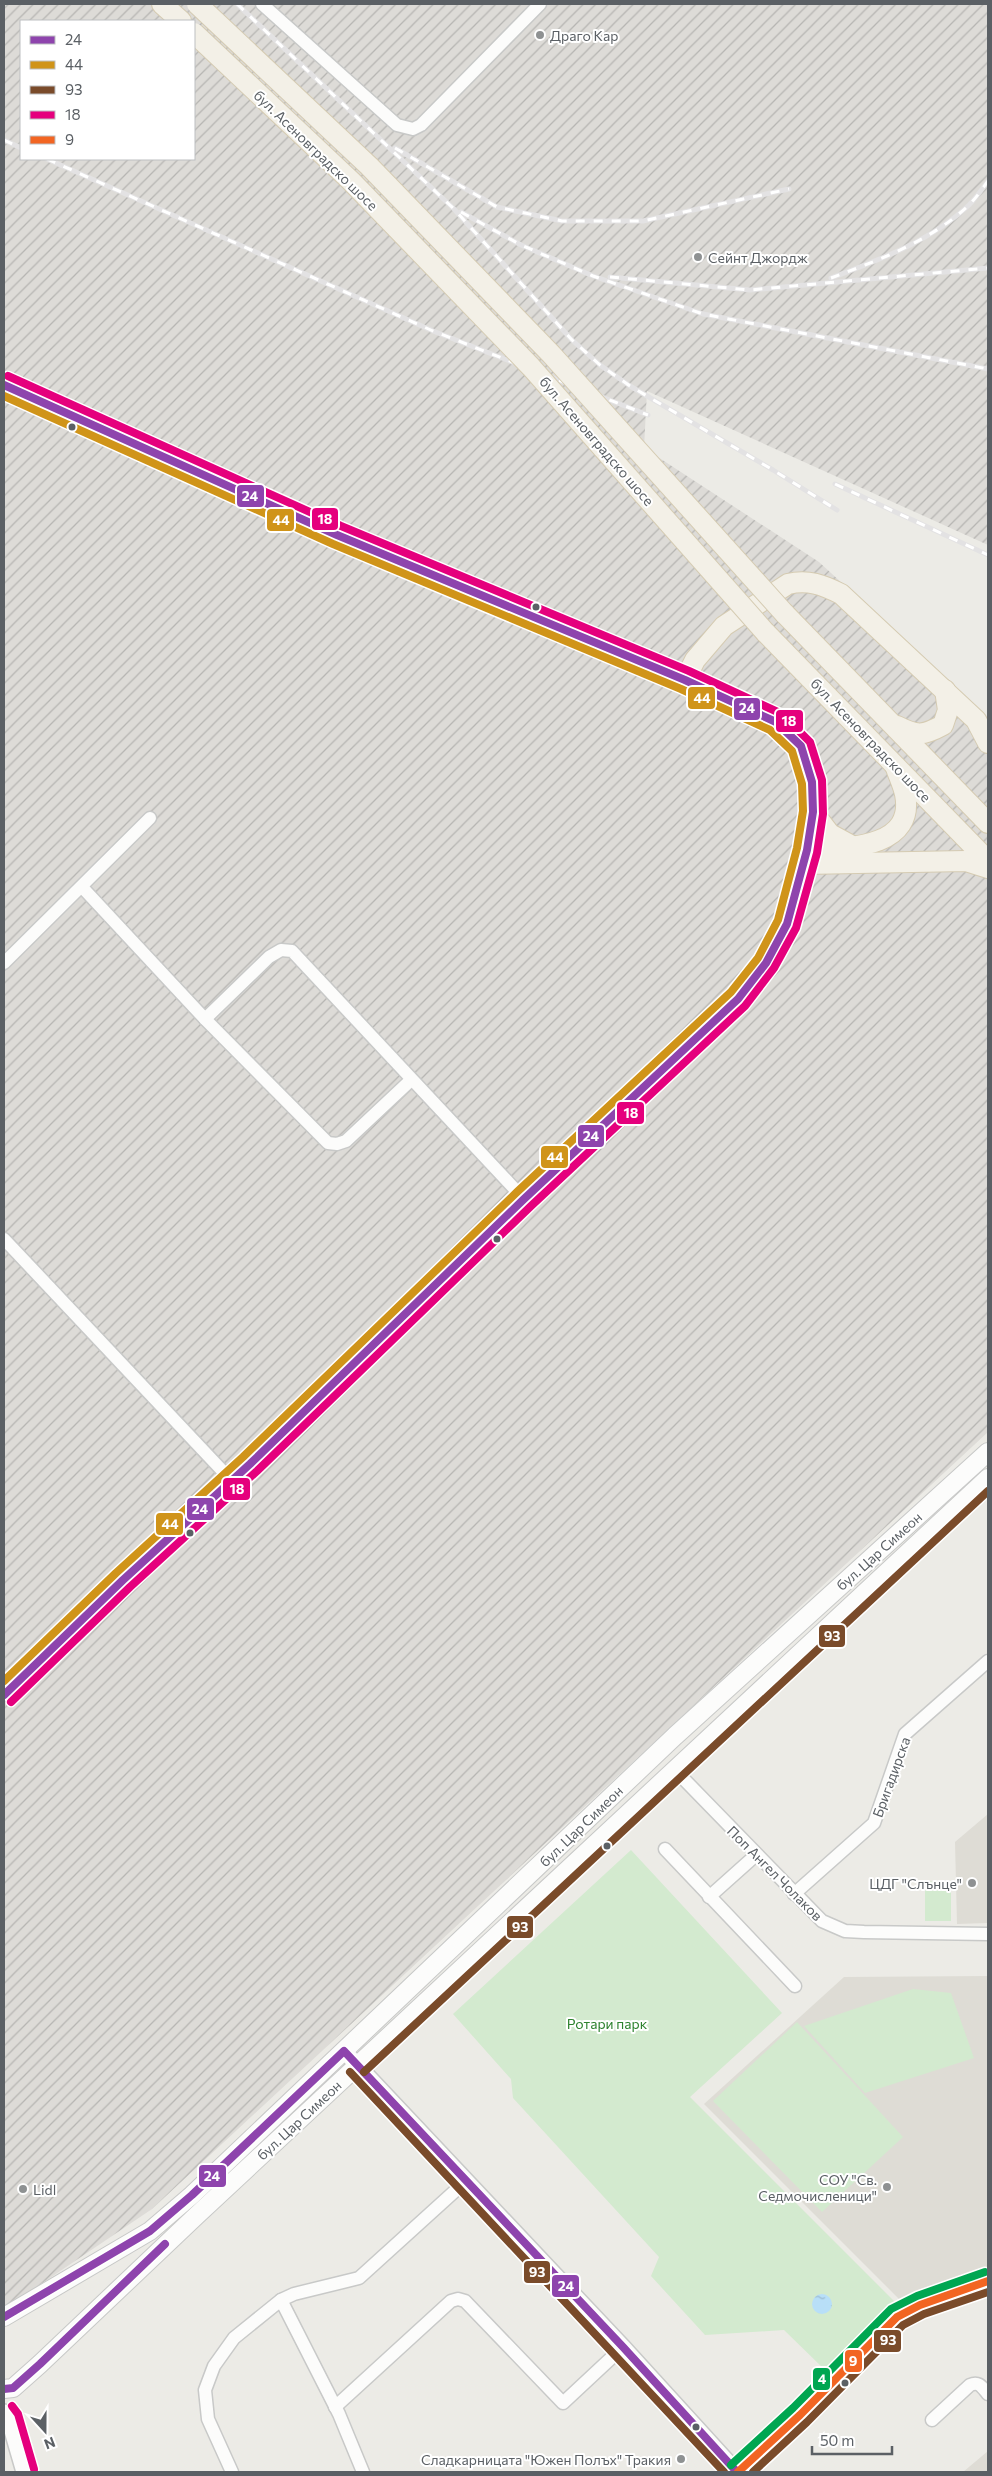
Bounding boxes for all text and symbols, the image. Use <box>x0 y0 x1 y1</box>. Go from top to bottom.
legend <box>20 20 195 160</box>
place label: Драго Кар <box>550 27 618 44</box>
marker: Драго Кар <box>534 29 546 41</box>
text: 24 <box>65 30 82 48</box>
text: 44 <box>65 55 83 73</box>
text: 93 <box>65 80 83 98</box>
street label: бул. Асеновградско шосе <box>250 86 382 214</box>
text: 18 <box>65 105 81 123</box>
text: 9 <box>65 130 74 148</box>
place label: Сейнт Джордж <box>708 249 808 266</box>
marker: Сейнт Джордж <box>692 251 704 263</box>
street label: бул. Асеновградско шосе <box>536 373 658 509</box>
unlabelled marker <box>67 422 77 432</box>
line badge: 24 <box>236 484 265 508</box>
text: 24 <box>242 487 259 504</box>
line badge: 18 <box>311 507 339 531</box>
line badge: 44 <box>266 508 295 532</box>
text: 18 <box>318 510 333 527</box>
text: 44 <box>272 511 290 528</box>
unlabelled marker <box>531 602 541 612</box>
street label: бул. Асеновградско шосе <box>807 674 935 806</box>
line badge: 44 <box>687 686 716 710</box>
text: 44 <box>693 689 711 706</box>
line badge: 24 <box>733 697 761 721</box>
text: 24 <box>739 699 756 716</box>
line badge: 18 <box>775 709 804 733</box>
text: 18 <box>782 712 797 729</box>
line badge: 18 <box>616 1101 645 1125</box>
text: 18 <box>624 1104 639 1121</box>
line badge: 24 <box>577 1124 605 1148</box>
text: 24 <box>583 1127 600 1144</box>
line badge: 44 <box>540 1145 569 1169</box>
text: 44 <box>546 1148 564 1165</box>
unlabelled marker <box>492 1234 502 1244</box>
line badge: 18 <box>222 1477 251 1501</box>
text: 18 <box>230 1480 245 1497</box>
line badge: 24 <box>186 1497 215 1521</box>
text: 24 <box>192 1500 209 1517</box>
street label: бул. Цар Симеон <box>833 1508 925 1594</box>
line badge: 44 <box>155 1512 184 1536</box>
text: 44 <box>161 1515 179 1532</box>
unlabelled marker <box>185 1528 195 1538</box>
line badge: 93 <box>818 1624 846 1648</box>
text: 93 <box>824 1627 840 1644</box>
street label: Бригадирска <box>869 1734 913 1820</box>
street label: бул. Цар Симеон <box>536 1782 626 1870</box>
street label: Поп Ангел Чолаков <box>724 1822 826 1924</box>
unlabelled marker <box>602 1841 612 1851</box>
place label: ЦДГ "Слънце" <box>869 1875 962 1892</box>
marker: ЦДГ "Слънце" <box>966 1877 978 1889</box>
line badge: 93 <box>506 1915 534 1939</box>
text: 93 <box>512 1918 528 1935</box>
park label: Ротари парк <box>567 2015 648 2032</box>
street label: бул. Цар Симеон <box>253 2077 345 2163</box>
line badge: 24 <box>198 2164 227 2188</box>
text: 24 <box>204 2167 221 2184</box>
place label: СОУ "Св. Седмочисленици" <box>758 2171 877 2204</box>
place label: Lidl <box>33 2181 56 2198</box>
marker: СОУ "Св. Седмочисленици" <box>881 2181 893 2193</box>
marker: Lidl <box>17 2183 29 2195</box>
line badge: 93 <box>523 2260 551 2284</box>
text: 93 <box>529 2263 545 2280</box>
line badge: 24 <box>551 2274 580 2298</box>
text: 24 <box>558 2277 575 2294</box>
line badge: 93 <box>873 2329 902 2353</box>
text: 93 <box>880 2331 896 2348</box>
line badge: 9 <box>844 2349 863 2373</box>
text: 9 <box>849 2352 858 2369</box>
line badge: 4 <box>812 2367 831 2391</box>
text: 4 <box>818 2370 827 2387</box>
unlabelled marker <box>840 2378 850 2388</box>
north arrow <box>20 2406 70 2456</box>
unlabelled marker <box>691 2422 701 2432</box>
scale bar <box>812 2424 892 2456</box>
text: 50 m <box>820 2431 854 2449</box>
text: N <box>42 2434 58 2453</box>
place label: Сладкарницата "Южен Полъх" Тракия <box>421 2451 671 2468</box>
marker: Сладкарницата "Южен Полъх" Тракия <box>675 2453 687 2465</box>

